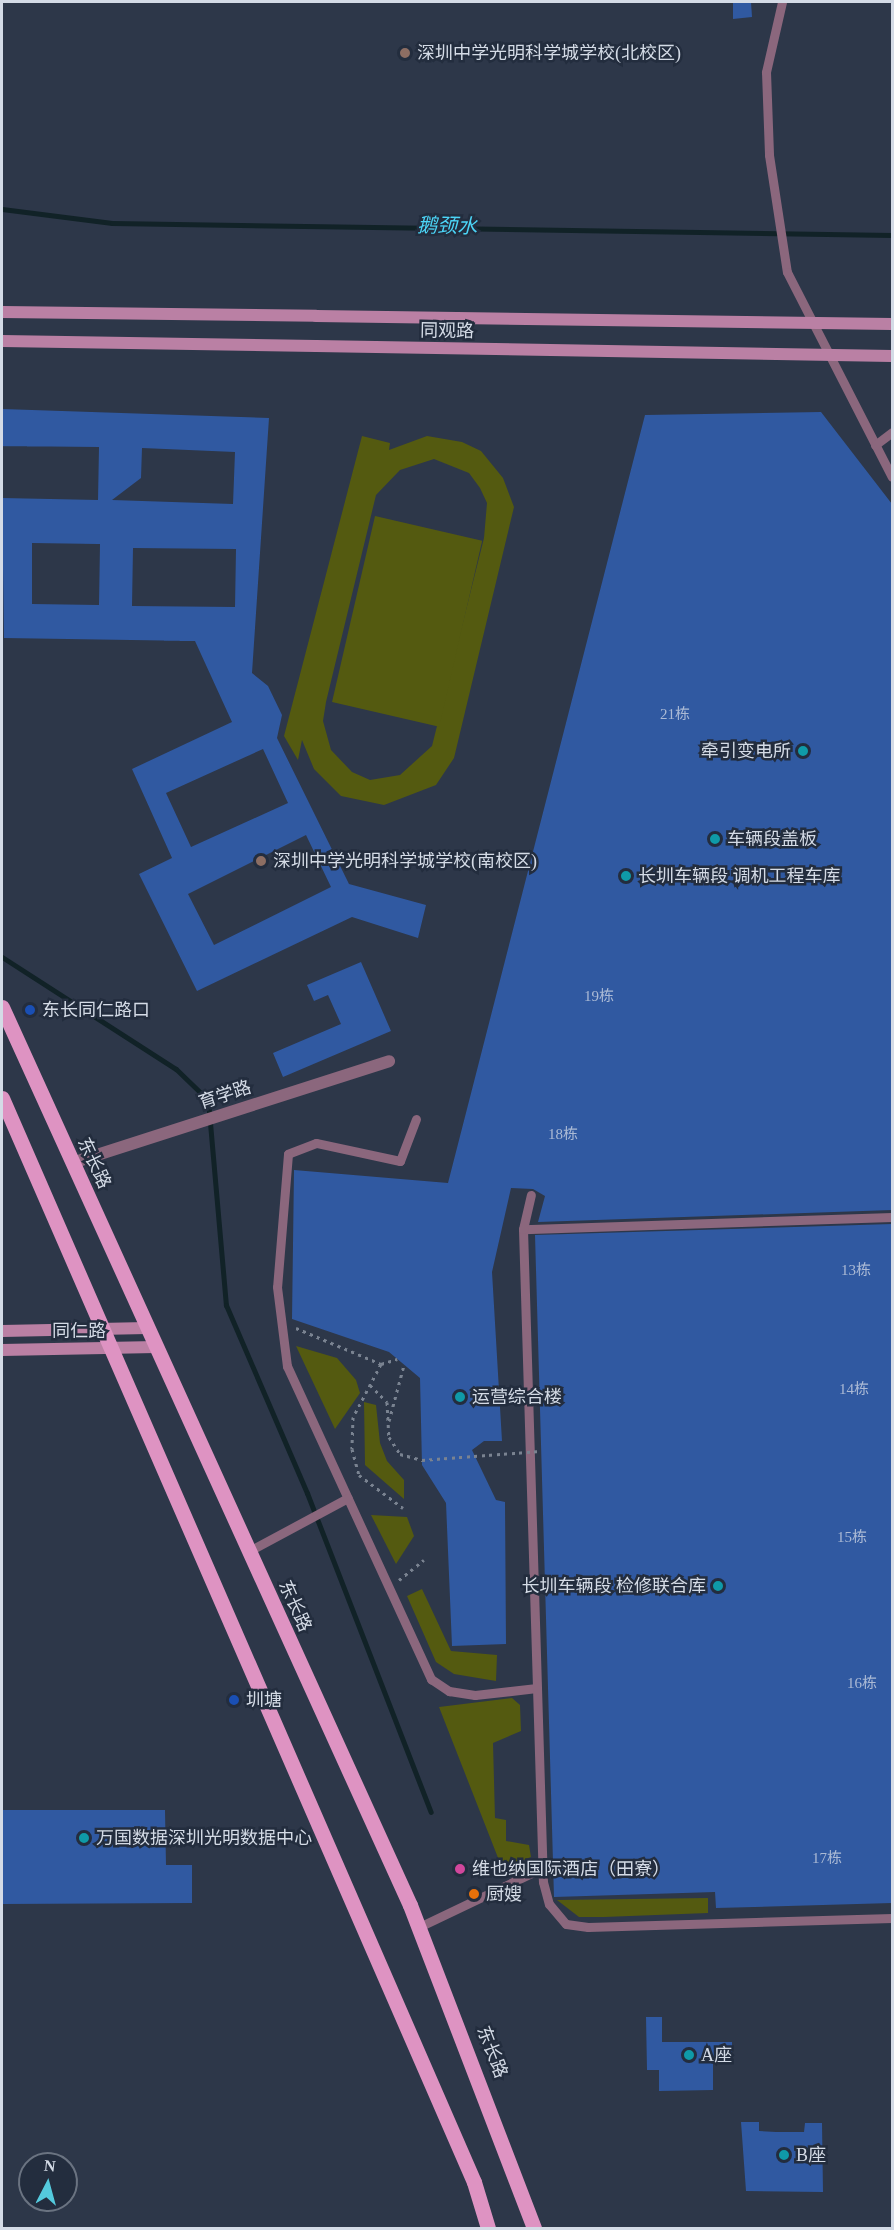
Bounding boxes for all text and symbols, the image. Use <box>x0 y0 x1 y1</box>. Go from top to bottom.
place label: 深圳中学光明科学城学校(北校区) <box>417 42 681 64</box>
marker: 深圳中学光明科学城学校(北校区) <box>398 46 412 60</box>
water label: 鹅颈水 <box>417 213 477 239</box>
street label: 同观路 <box>420 320 474 342</box>
house number: 21栋 <box>660 706 690 724</box>
place label: 牵引变电所 <box>701 740 791 762</box>
marker: 牵引变电所 <box>796 744 810 758</box>
place label: 车辆段盖板 <box>727 828 817 850</box>
marker: 车辆段盖板 <box>708 832 722 846</box>
place label: 深圳中学光明科学城学校(南校区) <box>273 850 537 872</box>
marker: 深圳中学光明科学城学校(南校区) <box>254 854 268 868</box>
place label: 长圳车辆段 调机工程车库 <box>638 865 840 887</box>
marker: 长圳车辆段 调机工程车库 <box>619 869 633 883</box>
house number: 19栋 <box>584 988 614 1006</box>
place label: 东长同仁路口 <box>42 999 150 1021</box>
marker: 东长同仁路口 <box>23 1003 37 1017</box>
street label: 育学路 <box>196 1076 254 1114</box>
house number: 18栋 <box>548 1126 578 1144</box>
street label: 东长路 <box>73 1134 115 1192</box>
house number: 13栋 <box>841 1262 871 1280</box>
street label: 同仁路 <box>52 1320 106 1342</box>
house number: 14栋 <box>839 1381 869 1399</box>
place label: 运营综合楼 <box>472 1386 562 1408</box>
marker: 运营综合楼 <box>453 1390 467 1404</box>
house number: 15栋 <box>837 1529 867 1547</box>
place label: 长圳车辆段 检修联合库 <box>522 1575 706 1597</box>
street label: 东长路 <box>274 1577 316 1635</box>
marker: 长圳车辆段 检修联合库 <box>711 1579 725 1593</box>
house number: 16栋 <box>847 1675 877 1693</box>
place label: 圳塘 <box>246 1689 282 1711</box>
marker: 圳塘 <box>227 1693 241 1707</box>
place label: 万国数据深圳光明数据中心 <box>96 1827 312 1849</box>
marker: 万国数据深圳光明数据中心 <box>77 1831 91 1845</box>
house number: 17栋 <box>812 1850 842 1868</box>
place label: 维也纳国际酒店（田寮） <box>472 1858 670 1880</box>
marker: 维也纳国际酒店（田寮） <box>453 1862 467 1876</box>
place label: 厨嫂 <box>486 1883 522 1905</box>
marker: 厨嫂 <box>467 1887 481 1901</box>
street label: 东长路 <box>472 2023 512 2081</box>
place label: A座 <box>701 2044 732 2066</box>
marker: A座 <box>682 2048 696 2062</box>
place label: B座 <box>796 2144 826 2166</box>
marker: B座 <box>777 2148 791 2162</box>
north arrow <box>18 2152 78 2212</box>
text: N <box>43 2157 56 2175</box>

